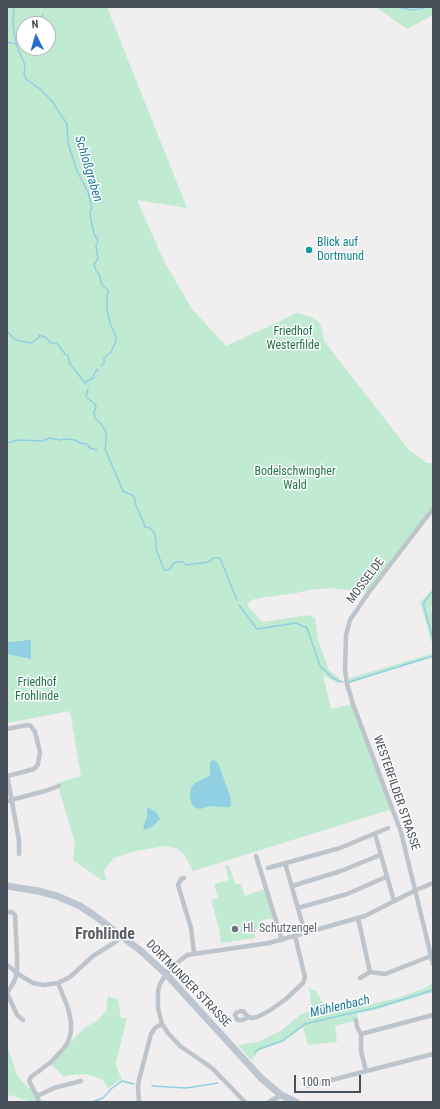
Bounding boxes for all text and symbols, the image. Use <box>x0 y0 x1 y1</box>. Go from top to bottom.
north arrow <box>16 16 56 56</box>
text: N <box>31 18 39 31</box>
water label: Schloßgraben <box>71 134 105 204</box>
place label: Blick auf Dortmund <box>317 236 364 264</box>
marker: Blick auf Dortmund <box>304 245 314 255</box>
park label: Friedhof Westerfilde <box>266 325 320 353</box>
park label: Bodelschwingher Wald <box>254 465 336 493</box>
street label: MOSSELDE <box>344 555 388 607</box>
park label: Friedhof Frohlinde <box>15 676 59 704</box>
street label: WESTERFILDER STRASSE <box>370 734 422 852</box>
place label: Hl. Schutzengel <box>243 922 317 936</box>
marker: Hl. Schutzengel <box>230 924 240 934</box>
district label: Frohlinde <box>75 925 135 945</box>
street label: DORTMUNDER STRASSE <box>143 937 233 1031</box>
water label: Mühlenbach <box>309 993 371 1021</box>
scale bar <box>296 1067 363 1093</box>
text: 100 m <box>301 1075 331 1089</box>

